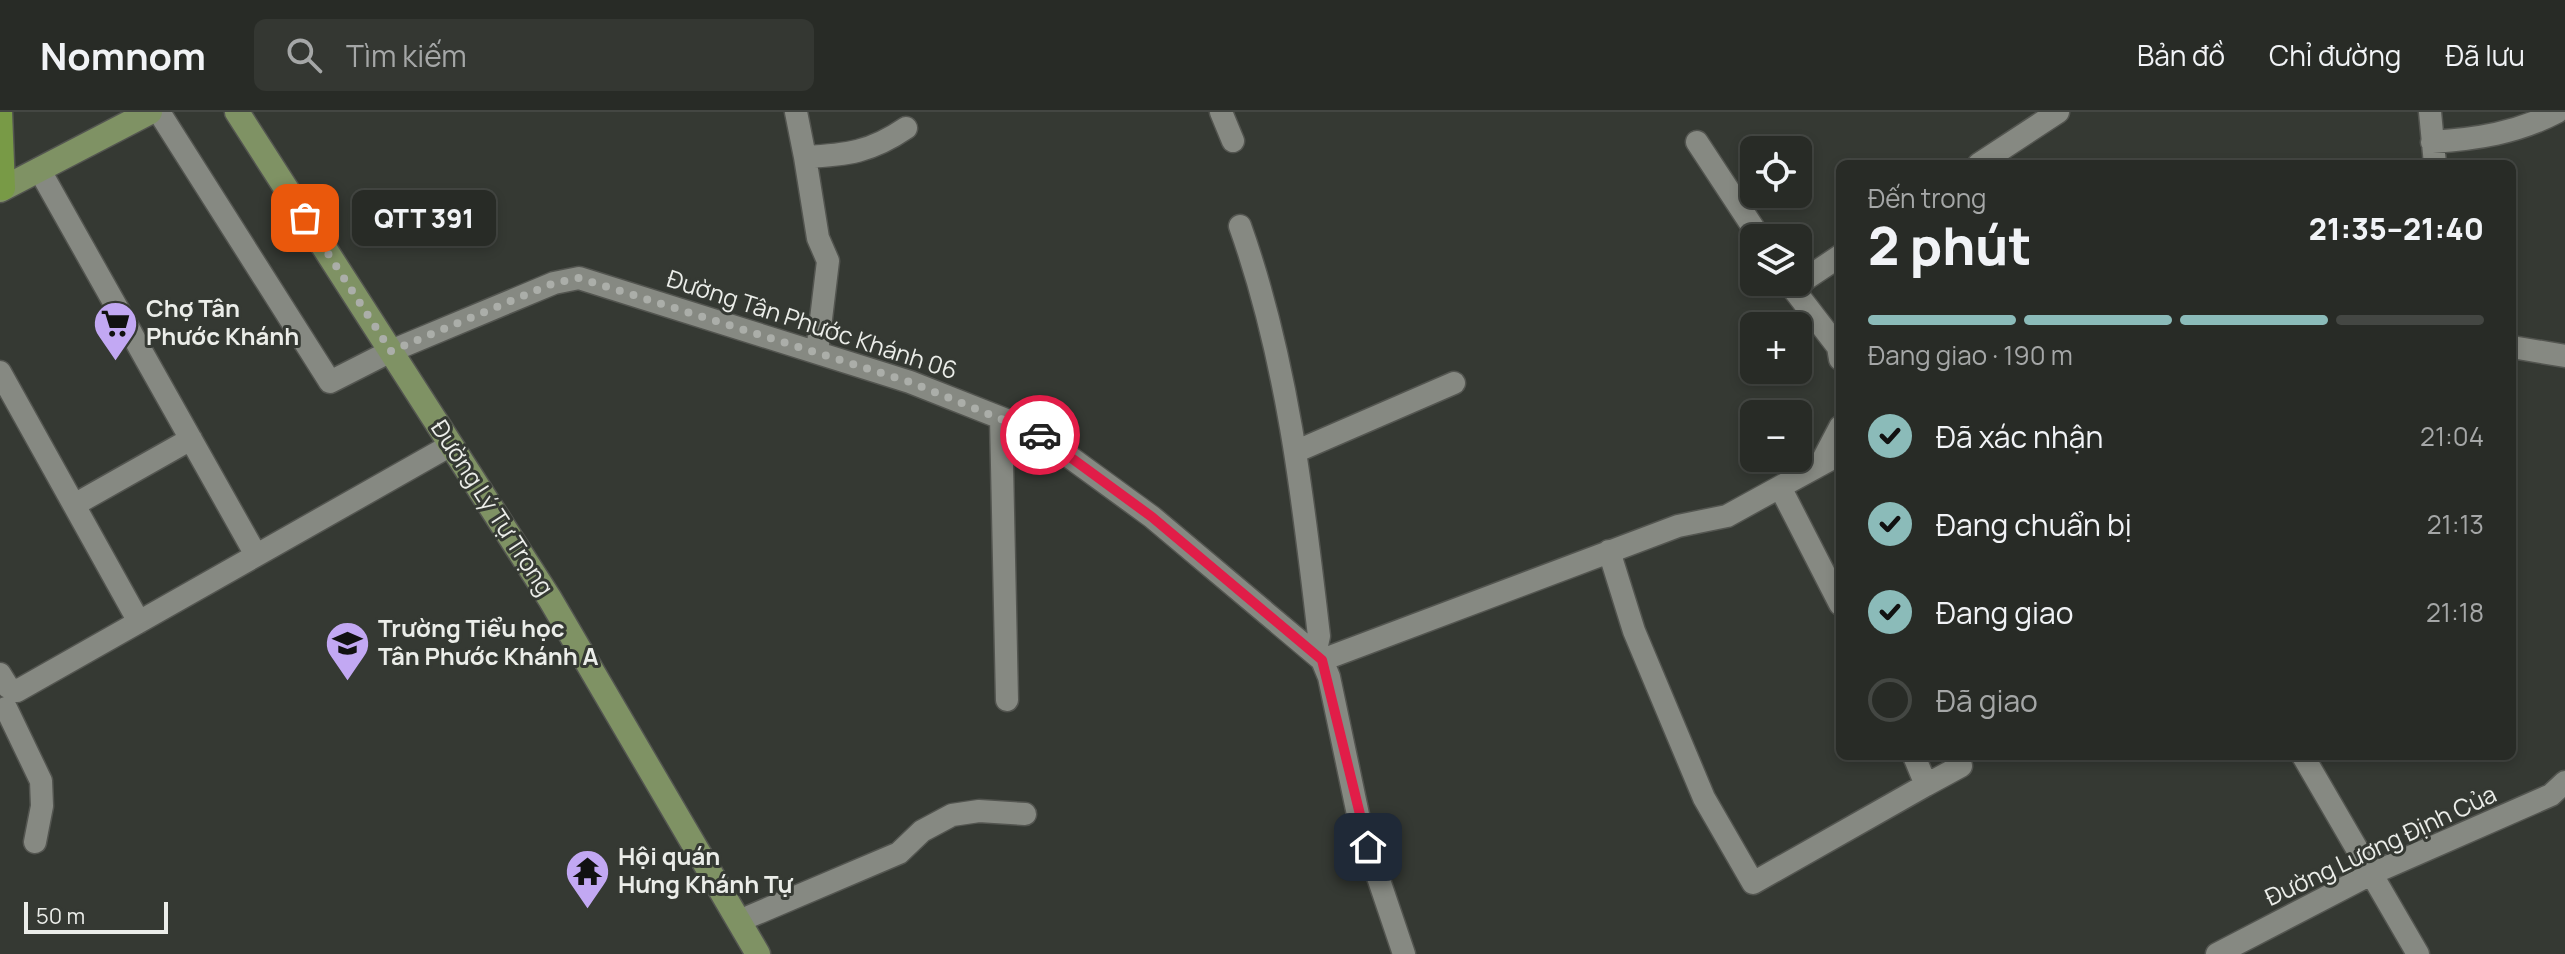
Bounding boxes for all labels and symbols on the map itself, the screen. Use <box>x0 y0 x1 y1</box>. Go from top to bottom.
pin <box>271 184 339 252</box>
callout: QTT 391 <box>353 190 497 246</box>
street label: Đường Tân Phước Khánh 06 <box>663 261 962 386</box>
place label: Chợ Tân Phước Khánh <box>146 291 299 352</box>
supermarket icon: Chợ Tân Phước Khánh <box>91 299 139 362</box>
courier <box>1000 395 1080 475</box>
street label: Đường Lý Tự Trọng <box>424 413 562 601</box>
place label: Trường Tiểu học Tân Phước Khánh A <box>378 611 599 672</box>
school or university icon: Trường Tiểu học Tân Phước Khánh A <box>323 619 371 682</box>
street label: Đường Lương Định Của <box>2259 776 2501 913</box>
pin <box>1334 813 1402 881</box>
place label: Hội quán Hưng Khánh Tự <box>618 839 793 900</box>
temple icon: Hội quán Hưng Khánh Tự <box>563 847 611 910</box>
scale bar <box>24 898 168 934</box>

